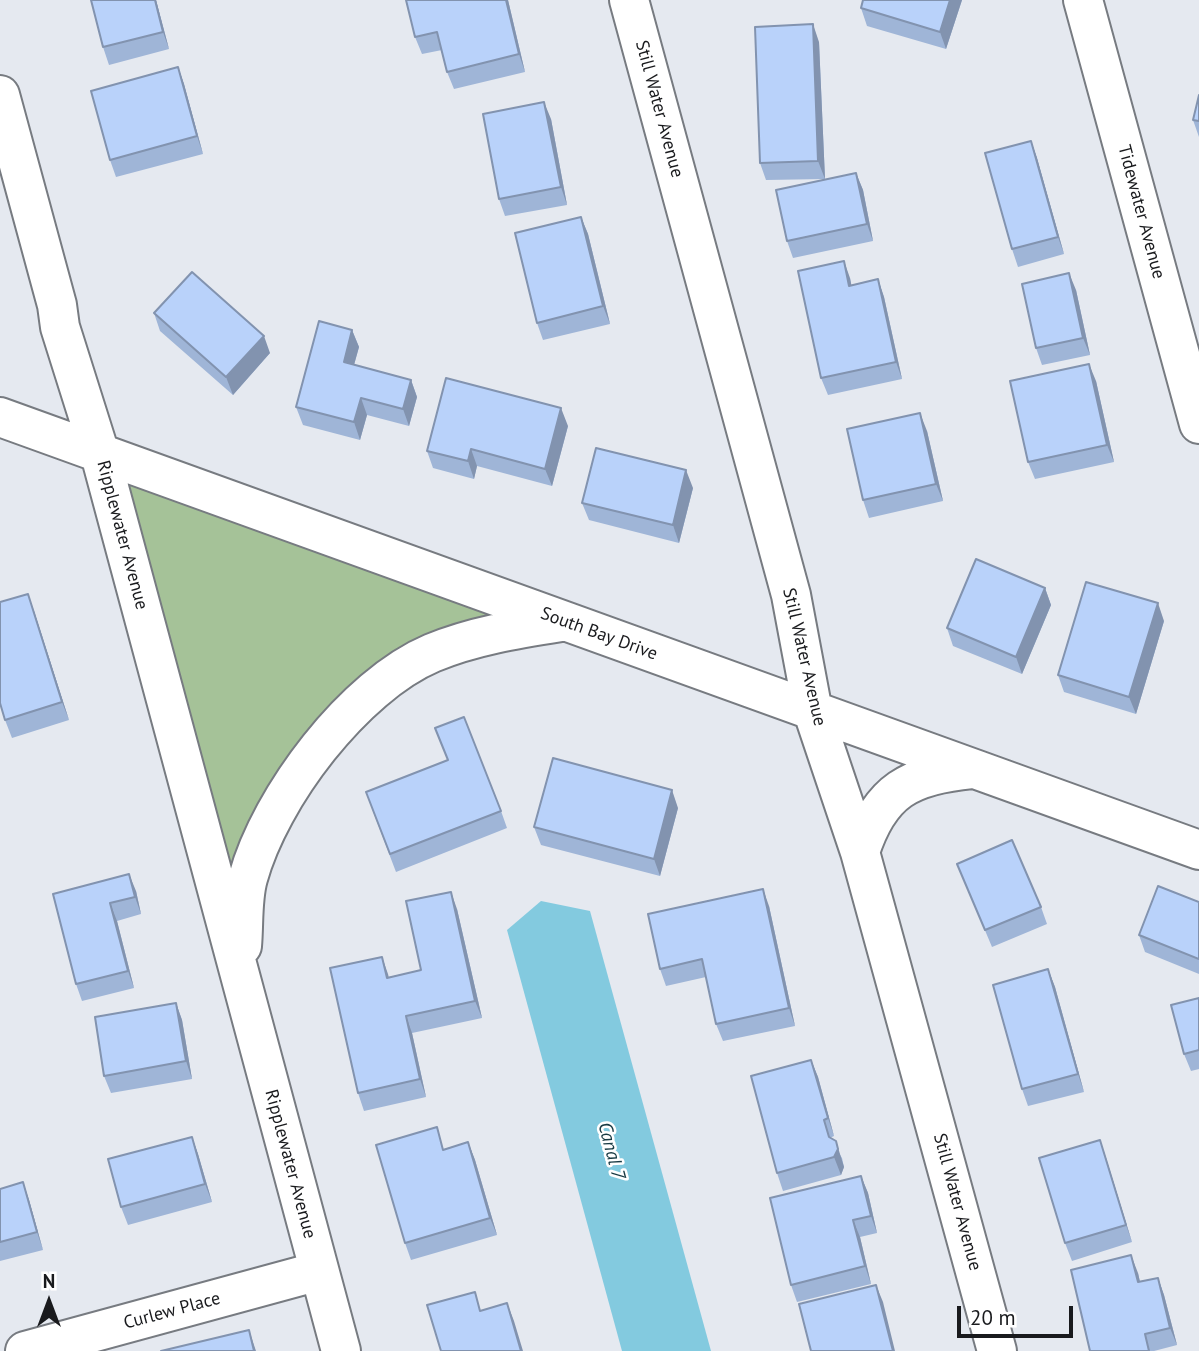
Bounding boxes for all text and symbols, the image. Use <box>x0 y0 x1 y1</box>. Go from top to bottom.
street label: Still Water Avenue <box>630 38 688 180</box>
street label: Tidewater Avenue <box>1113 143 1169 281</box>
street label: Ripplewater Avenue <box>92 458 152 612</box>
street label: Still Water Avenue <box>778 586 830 728</box>
street label: South Bay Drive <box>538 603 660 665</box>
street label: Ripplewater Avenue <box>260 1087 320 1241</box>
water label: Canal 7 <box>592 1120 630 1182</box>
street label: Still Water Avenue <box>928 1131 986 1273</box>
north arrow <box>14 1267 84 1337</box>
text: N <box>43 1269 55 1293</box>
street label: Curlew Place <box>121 1288 223 1334</box>
scale bar <box>961 1292 1076 1336</box>
text: 20 m <box>970 1304 1016 1331</box>

